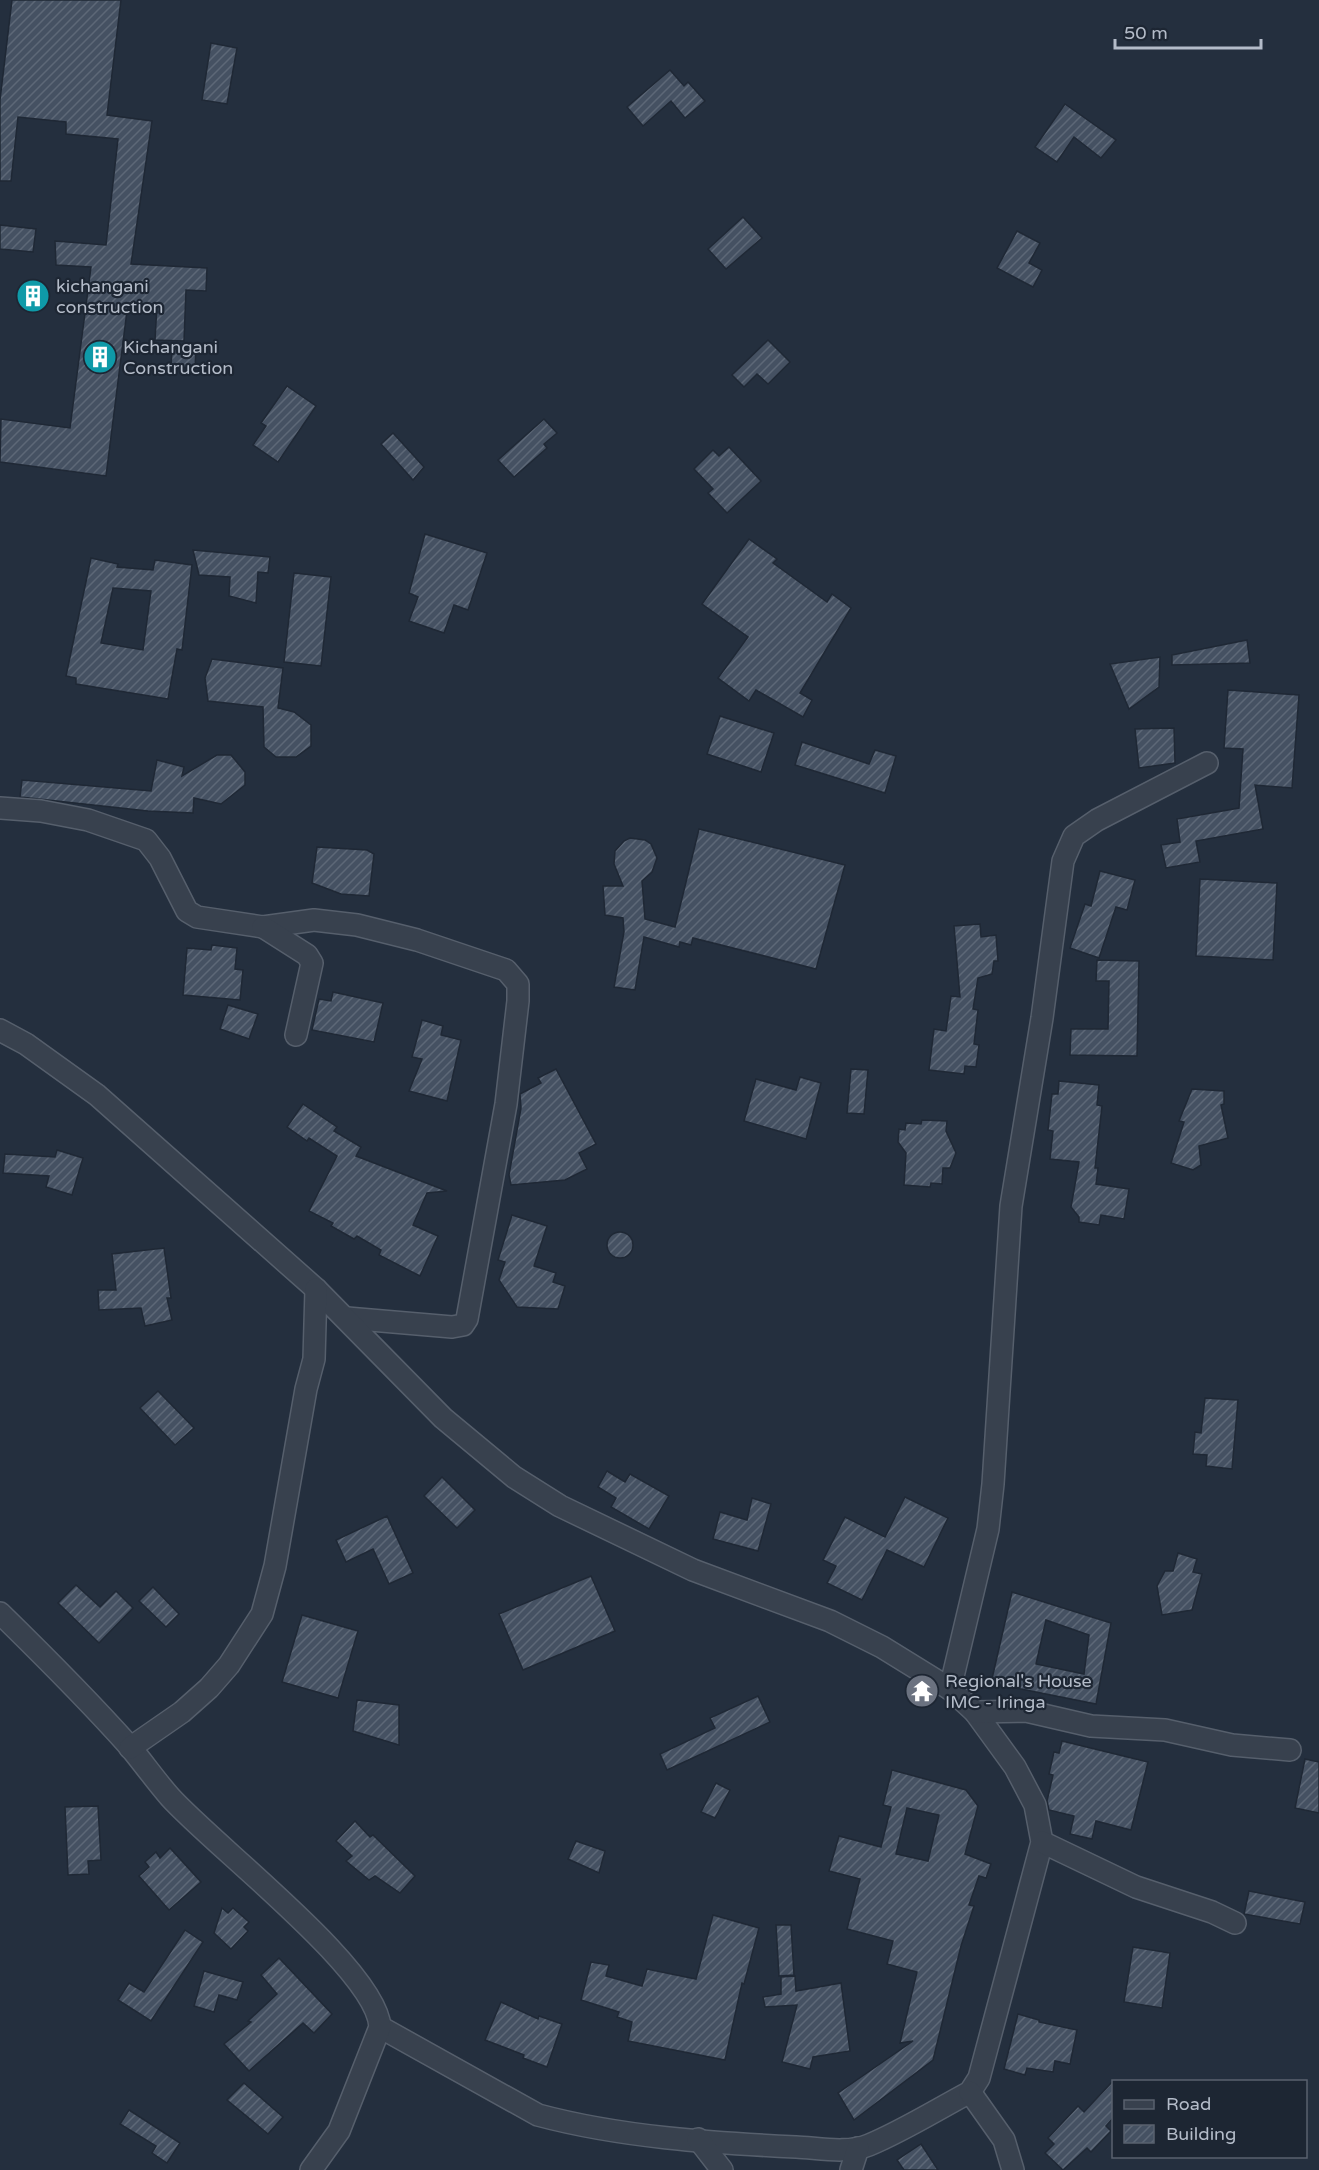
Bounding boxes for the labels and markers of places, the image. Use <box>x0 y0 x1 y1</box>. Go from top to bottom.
place label: kichangani construction <box>56 275 164 318</box>
building icon: kichangani construction <box>15 278 51 314</box>
place label: Kichangani Construction <box>123 336 233 379</box>
building icon: Kichangani Construction <box>82 339 118 375</box>
place label: Regional's House IMC - Iringa <box>945 1670 1092 1713</box>
temple icon: Regional's House IMC - Iringa <box>904 1673 940 1709</box>

